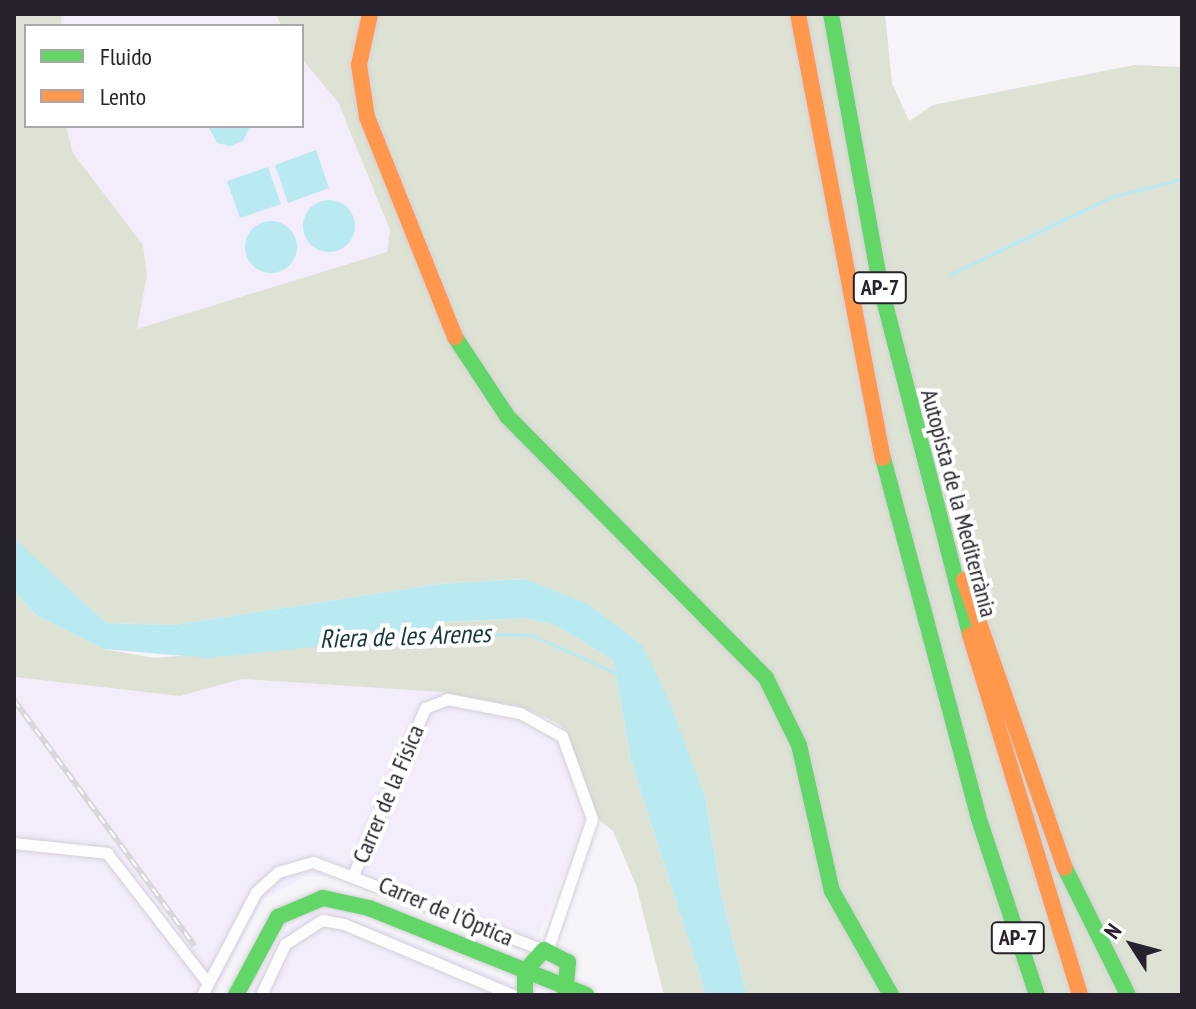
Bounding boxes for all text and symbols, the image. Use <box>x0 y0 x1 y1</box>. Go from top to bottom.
legend <box>24 24 304 128</box>
text: Fluido <box>100 41 152 72</box>
text: Lento <box>100 81 146 112</box>
road number: AP-7 <box>852 270 908 306</box>
street label: Autopista de la Mediterrània <box>915 386 1003 620</box>
water label: Riera de les Arenes <box>319 617 491 655</box>
street label: Carrer de la Física <box>346 721 430 867</box>
street label: Carrer de l'Òptica <box>374 870 518 952</box>
north arrow <box>1092 905 1172 985</box>
text: N <box>1098 918 1127 944</box>
road number: AP-7 <box>990 920 1046 956</box>

